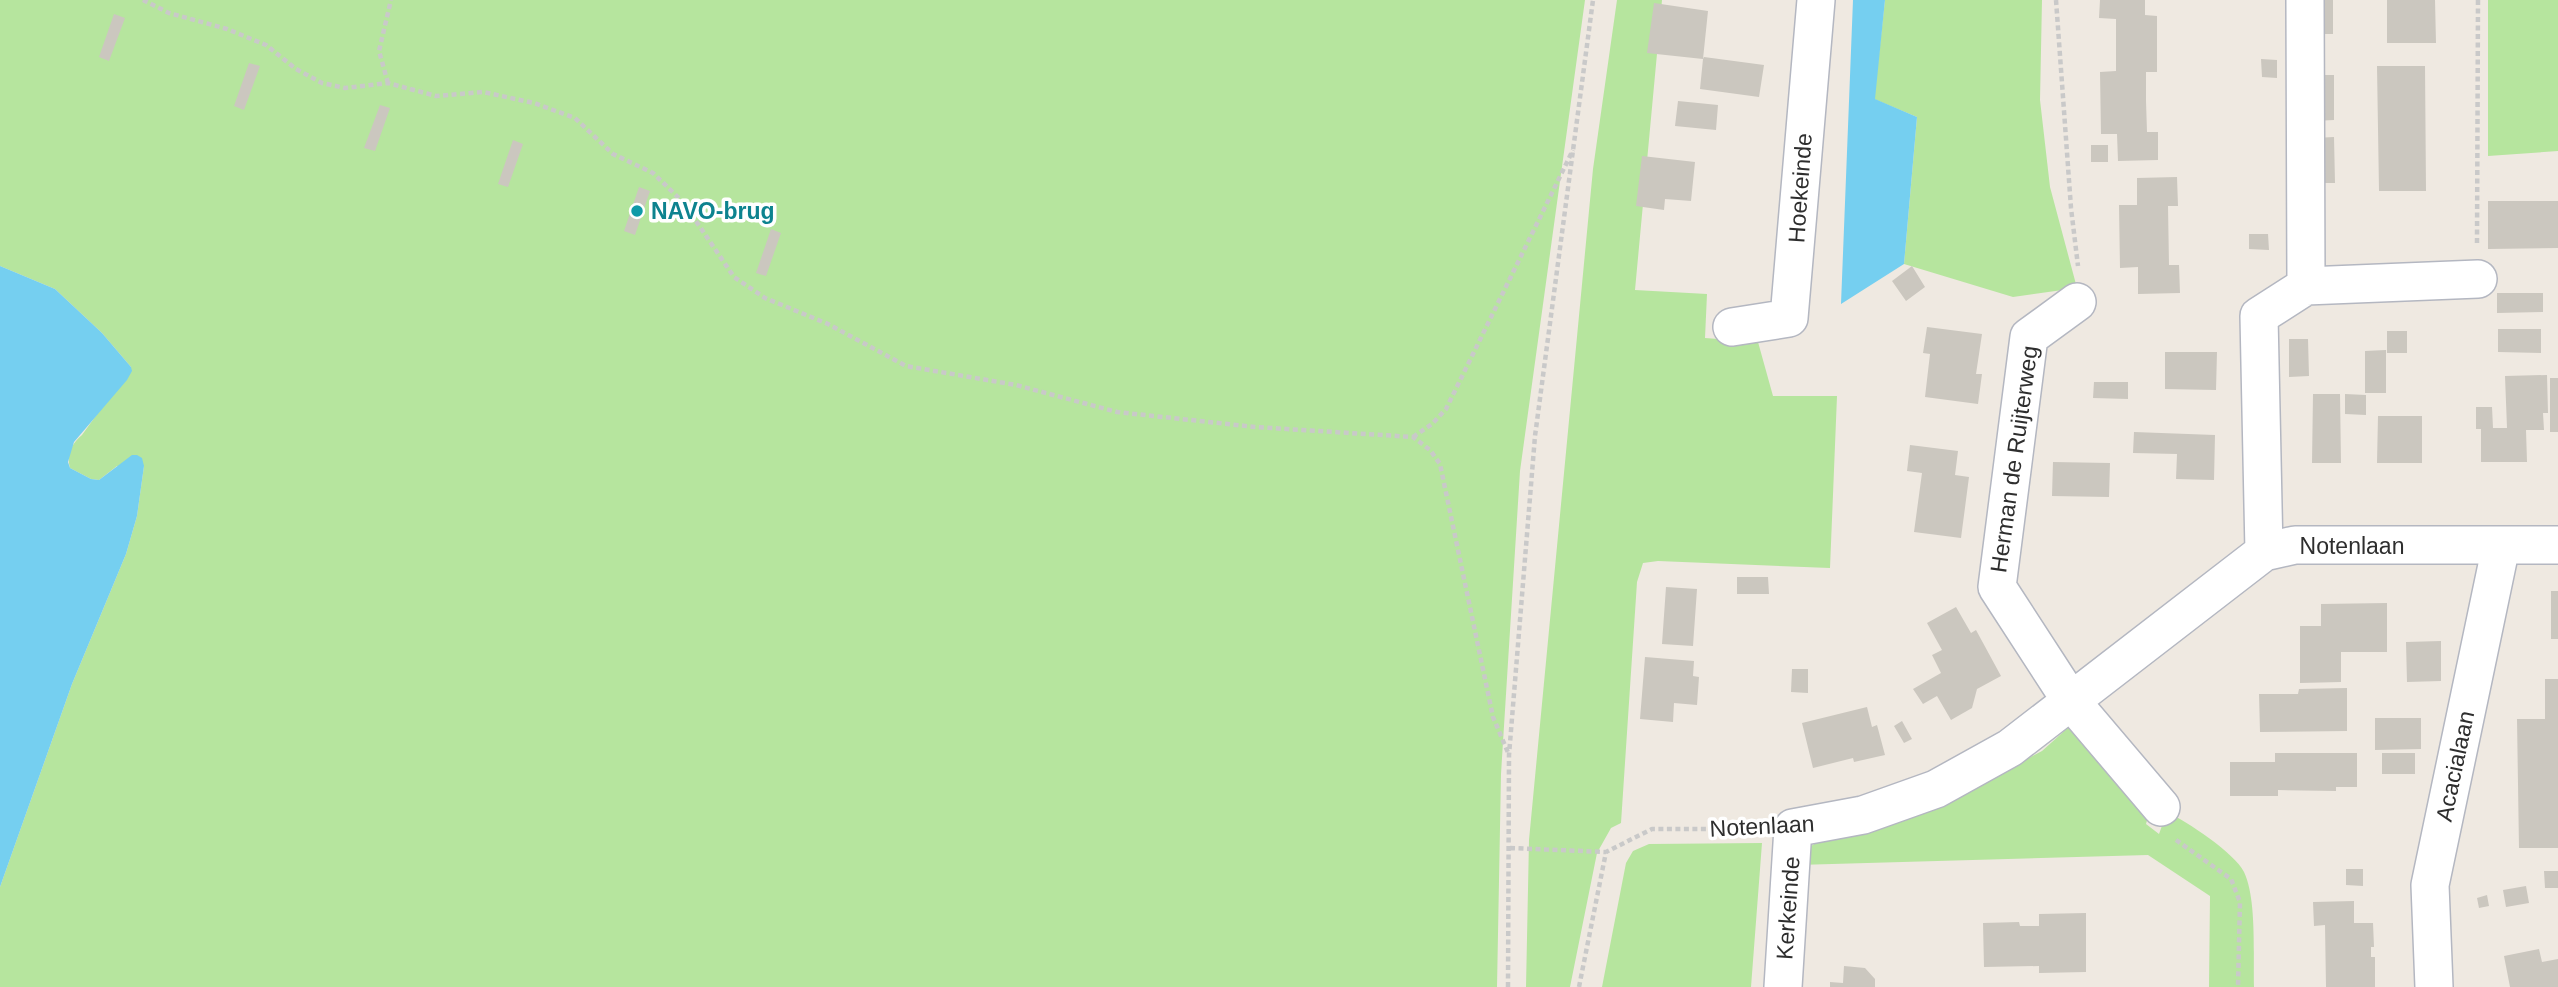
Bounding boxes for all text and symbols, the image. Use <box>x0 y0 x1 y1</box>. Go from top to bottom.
street label: Hoekeinde <box>1783 132 1817 244</box>
place label: NAVO-brug <box>651 198 775 224</box>
marker: NAVO-brug <box>629 203 645 219</box>
street label: Herman de Ruijterweg <box>1985 344 2043 574</box>
street label: Notenlaan <box>2300 533 2404 559</box>
street label: Acacialaan <box>2431 708 2479 824</box>
street label: Notenlaan <box>1709 810 1815 842</box>
street label: Kerkeinde <box>1771 855 1805 961</box>

